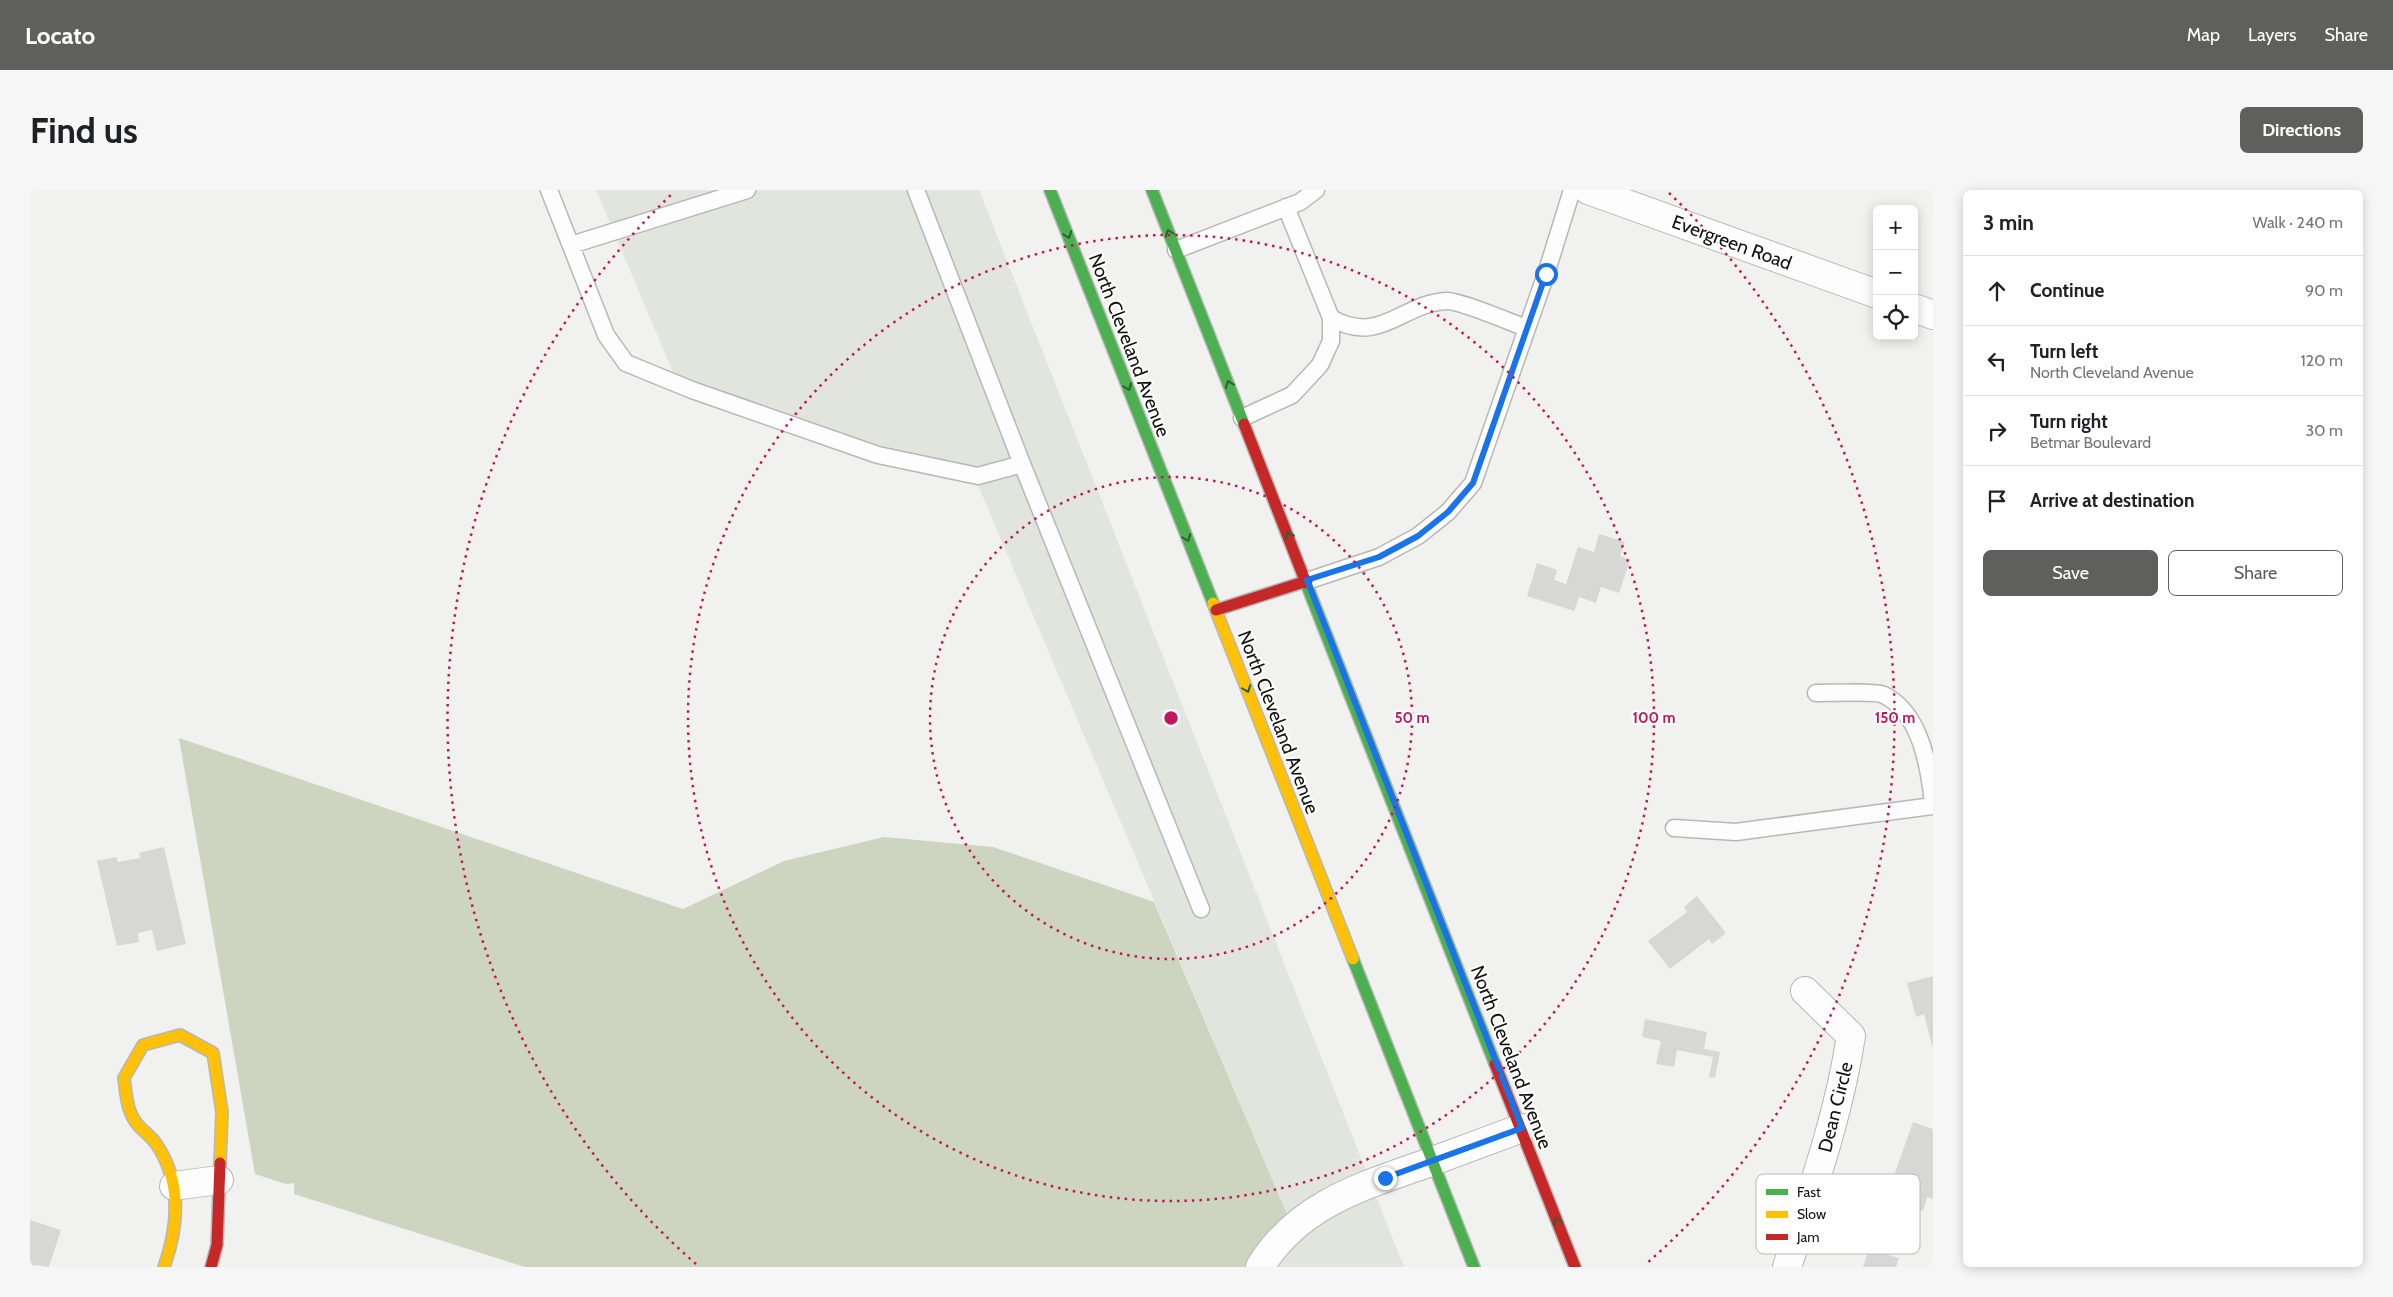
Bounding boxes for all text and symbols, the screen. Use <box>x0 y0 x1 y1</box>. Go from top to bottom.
text: Locato <box>25 21 95 50</box>
text: Map <box>2187 24 2220 46</box>
text: Layers <box>2248 24 2297 46</box>
text: Share <box>2325 24 2368 46</box>
button: Directions <box>2240 107 2363 153</box>
text: Find us <box>30 109 138 152</box>
map controls <box>1873 205 1918 340</box>
button: + <box>1873 205 1918 250</box>
street label: Evergreen Road <box>1669 210 1795 275</box>
text: 3 min <box>1983 210 2034 235</box>
text: Walk · 240 m <box>2252 213 2343 232</box>
one-way arrow <box>1165 229 1175 238</box>
one-way arrow <box>1062 231 1072 239</box>
street label: North Cleveland Avenue <box>1084 250 1175 440</box>
button: − <box>1873 250 1918 295</box>
route start <box>1535 263 1558 286</box>
icon: ahead <box>1983 277 2011 305</box>
text: Continue <box>2030 279 2104 302</box>
text: 90 m <box>2305 281 2343 300</box>
button: locate <box>1873 295 1918 340</box>
text: Turn left <box>2030 340 2098 363</box>
icon: left <box>1983 347 2011 375</box>
text: 120 m <box>2301 351 2343 370</box>
text: North Cleveland Avenue <box>2030 363 2194 382</box>
one-way arrow <box>1225 380 1235 389</box>
one-way arrow <box>1122 382 1132 390</box>
text: Turn right <box>2030 410 2108 433</box>
icon: right <box>1983 417 2011 445</box>
text: 30 m <box>2306 421 2343 440</box>
text: Betmar Boulevard <box>2030 433 2151 452</box>
icon: arrive <box>1983 487 2011 515</box>
text: Arrive at destination <box>2030 489 2194 512</box>
one-way arrow <box>1284 531 1295 540</box>
one-way arrow <box>1181 533 1191 542</box>
button: Save <box>1983 550 2158 596</box>
button: Share <box>2168 550 2343 596</box>
street label: North Cleveland Avenue <box>1233 627 1324 817</box>
one-way arrow <box>1241 684 1251 693</box>
centre of rings <box>1162 709 1180 727</box>
text: 50 m <box>1394 709 1430 727</box>
text: 100 m <box>1632 709 1676 727</box>
text: 150 m <box>1875 709 1915 727</box>
street label: North Cleveland Avenue <box>1466 962 1557 1152</box>
street label: Dean Circle <box>1813 1059 1858 1155</box>
route end <box>1374 1167 1397 1190</box>
legend <box>1756 1174 1920 1254</box>
text: Fast <box>1797 1183 1821 1201</box>
text: Slow <box>1797 1205 1826 1223</box>
one-way arrow <box>1553 1218 1563 1226</box>
text: Jam <box>1796 1228 1819 1246</box>

